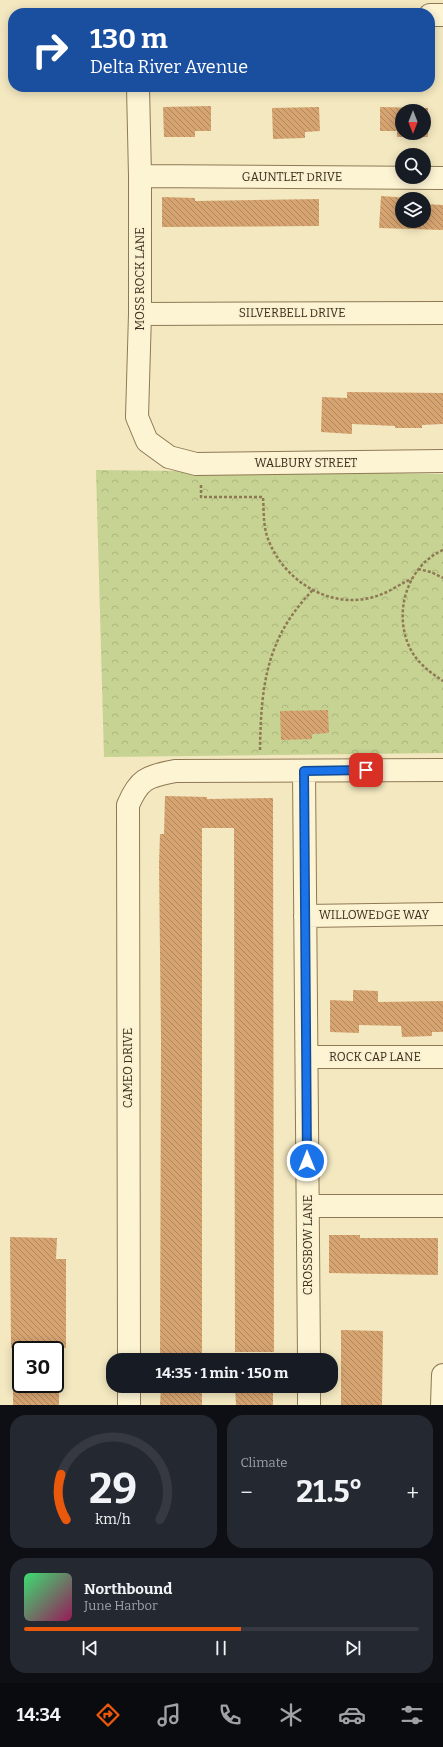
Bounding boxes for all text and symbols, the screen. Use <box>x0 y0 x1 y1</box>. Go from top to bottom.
text: 130 m <box>90 22 168 55</box>
icon: right <box>24 24 76 76</box>
text: Delta River Avenue <box>90 56 248 78</box>
north arrow <box>395 104 431 140</box>
map controls <box>395 104 431 228</box>
button: search <box>395 148 431 184</box>
street label: GAUNTLET DRIVE <box>242 170 342 184</box>
button: layers <box>395 192 431 228</box>
street label: MOSS ROCK LANE <box>133 227 147 331</box>
street label: SILVERBELL DRIVE <box>239 306 345 320</box>
street label: WALBURY STREET <box>255 456 357 470</box>
pin <box>349 753 383 787</box>
icon: arrive <box>355 759 377 781</box>
street label: WILLOWEDGE WAY <box>319 908 430 922</box>
street label: CAMEO DRIVE <box>121 1028 135 1108</box>
street label: ROCK CAP LANE <box>329 1050 421 1064</box>
position arrow <box>286 1140 328 1182</box>
street label: CROSSBOW LANE <box>301 1195 315 1295</box>
speed limit sign: 30 <box>12 1341 64 1393</box>
text: 14:35 · 1 min · 150 m <box>156 1364 288 1382</box>
text: Climate <box>241 1455 287 1470</box>
text: 29 <box>89 1463 137 1513</box>
text: 21.5° <box>296 1474 363 1510</box>
text: − <box>241 1479 253 1506</box>
text: + <box>406 1479 419 1506</box>
text: km/h <box>96 1510 131 1527</box>
text: Northbound <box>84 1580 172 1598</box>
text: June Harbor <box>84 1598 158 1613</box>
icon: previous <box>79 1637 101 1659</box>
icon: pause <box>210 1637 232 1659</box>
icon: next <box>342 1637 364 1659</box>
icon: directions <box>94 1701 122 1729</box>
icon: music <box>155 1701 183 1729</box>
icon: phone <box>216 1701 244 1729</box>
icon: climate <box>277 1701 305 1729</box>
icon: car <box>338 1701 366 1729</box>
icon: filters <box>398 1701 426 1729</box>
text: 14:34 <box>16 1704 61 1726</box>

